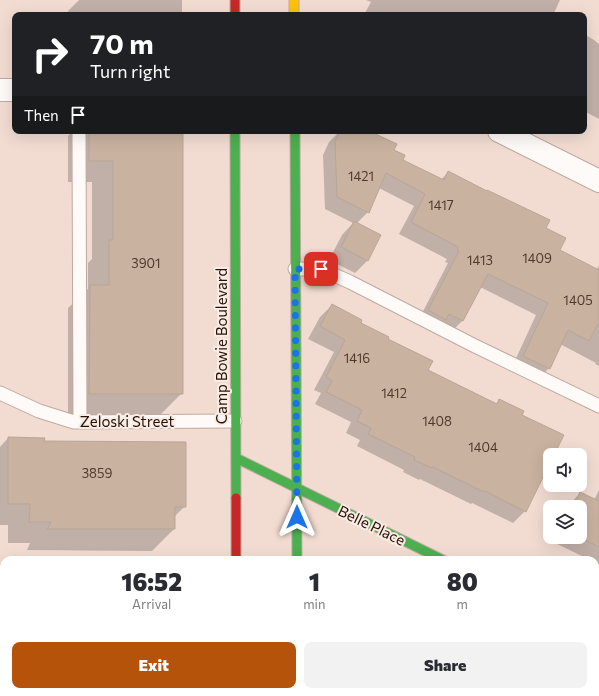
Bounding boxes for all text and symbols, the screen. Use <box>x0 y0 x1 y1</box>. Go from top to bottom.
text: 70 m <box>90 26 154 60</box>
icon: right <box>24 28 76 80</box>
text: Turn right <box>90 60 170 82</box>
icon: arrive <box>67 104 89 126</box>
text: Then <box>24 106 59 124</box>
house number: 1421 <box>348 168 374 184</box>
house number: 1417 <box>428 197 454 213</box>
house number: 1409 <box>522 250 552 266</box>
pin <box>304 252 338 286</box>
house number: 1413 <box>467 252 493 268</box>
house number: 3901 <box>131 255 161 271</box>
icon: arrive <box>310 258 332 280</box>
street label: Camp Bowie Boulevard <box>212 268 230 424</box>
house number: 1405 <box>563 292 593 308</box>
house number: 1416 <box>344 350 370 366</box>
house number: 1412 <box>381 385 407 401</box>
street label: Zeloski Street <box>80 412 174 430</box>
house number: 1408 <box>422 413 452 429</box>
house number: 1404 <box>468 439 498 455</box>
map controls <box>543 448 587 544</box>
button: sound <box>543 448 587 492</box>
house number: 3859 <box>82 465 112 481</box>
position arrow <box>276 496 318 538</box>
button: layers <box>543 500 587 544</box>
street label: Belle Place <box>336 501 409 549</box>
text: 16:52 <box>121 567 182 596</box>
text: 1 <box>309 567 320 596</box>
text: 80 <box>447 567 478 596</box>
text: Arrival <box>132 596 171 612</box>
text: min <box>303 596 325 612</box>
text: m <box>457 596 468 612</box>
button: Exit <box>12 642 296 688</box>
button: Share <box>304 642 587 688</box>

